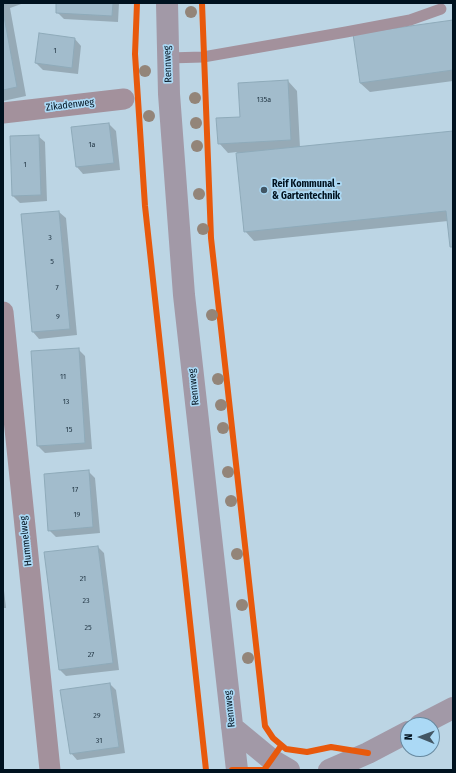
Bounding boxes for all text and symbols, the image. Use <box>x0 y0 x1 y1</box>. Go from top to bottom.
street label: Rennweg <box>161 45 175 83</box>
house number: 1 <box>53 46 57 56</box>
house number: 135a <box>257 95 271 105</box>
street label: Zikadenweg <box>45 96 95 114</box>
house number: 1a <box>88 140 96 150</box>
house number: 1 <box>23 160 27 170</box>
place label: Reif Kommunal - & Gartentechnik <box>272 178 341 202</box>
marker: Reif Kommunal - & Gartentechnik <box>259 185 269 195</box>
house number: 3 <box>48 233 52 243</box>
house number: 5 <box>50 257 54 267</box>
house number: 7 <box>55 283 59 293</box>
house number: 9 <box>56 312 60 322</box>
street label: Rennweg <box>186 368 202 406</box>
house number: 11 <box>60 372 66 382</box>
house number: 13 <box>63 397 69 407</box>
house number: 15 <box>66 425 72 435</box>
house number: 17 <box>72 485 78 495</box>
house number: 19 <box>73 510 81 520</box>
street label: Hummelweg <box>17 515 35 567</box>
house number: 21 <box>80 574 86 584</box>
house number: 23 <box>82 596 90 606</box>
house number: 25 <box>84 623 92 633</box>
house number: 27 <box>88 650 94 660</box>
street label: Rennweg <box>222 690 238 728</box>
house number: 29 <box>93 711 101 721</box>
north arrow <box>400 717 440 757</box>
text: N <box>402 733 415 740</box>
house number: 31 <box>96 736 102 746</box>

